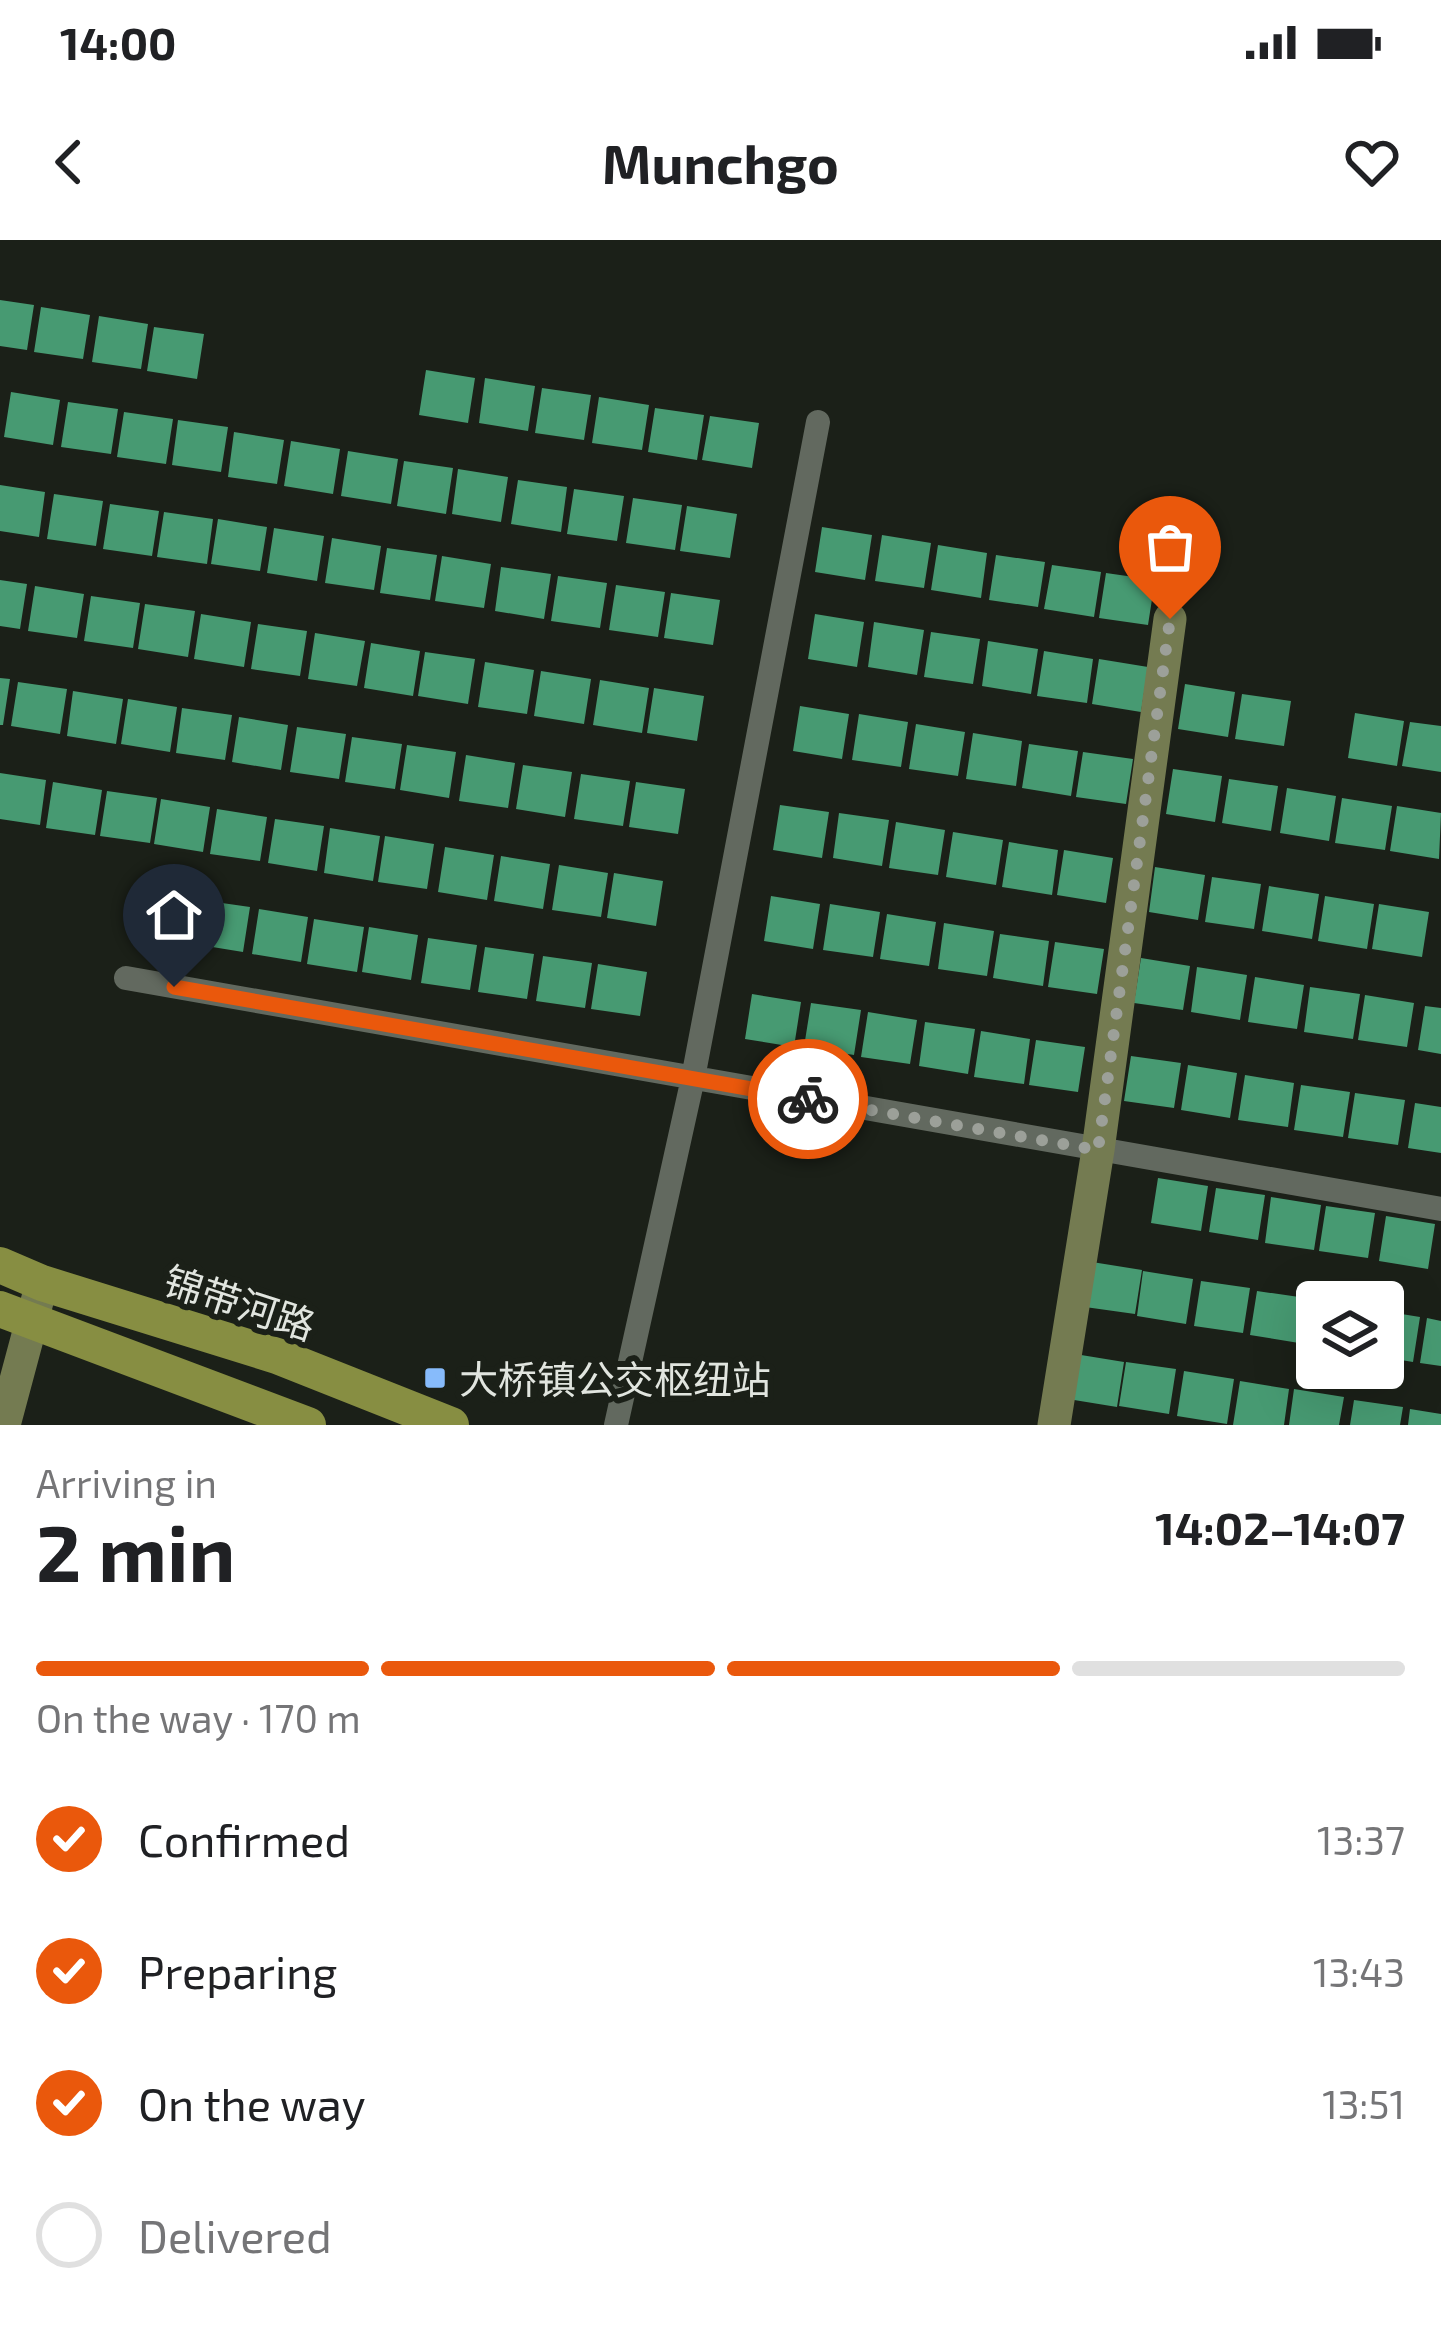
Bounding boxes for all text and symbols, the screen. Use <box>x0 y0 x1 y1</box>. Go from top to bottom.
text: 14:00 <box>60 15 176 69</box>
icon: back <box>36 129 102 195</box>
icon: heart <box>1339 129 1405 195</box>
text: Munchgo <box>602 130 839 195</box>
pin <box>1119 496 1221 619</box>
icon: bag <box>1137 514 1203 580</box>
pin <box>123 864 225 987</box>
icon: home <box>141 882 207 948</box>
courier <box>748 1039 868 1159</box>
icon: bike <box>775 1066 841 1132</box>
street label: 锦带河路 <box>159 1256 321 1348</box>
map controls <box>1296 1281 1404 1389</box>
button: layers <box>1296 1281 1404 1389</box>
place label: 大桥镇公交枢纽站 <box>459 1355 771 1402</box>
marker: 大桥镇公交枢纽站 <box>422 1365 448 1391</box>
text: Arriving in <box>36 1459 217 1506</box>
text: 14:02–14:07 <box>1155 1500 1405 1554</box>
text: 2 min <box>36 1504 235 1598</box>
text: On the way · 170 m <box>36 1694 361 1741</box>
icon: check <box>36 1806 102 1872</box>
text: Confirmed <box>138 1812 350 1866</box>
text: 13:37 <box>1317 1816 1405 1863</box>
icon: check <box>36 1938 102 2004</box>
text: Preparing <box>138 1944 337 1998</box>
text: 13:43 <box>1313 1948 1405 1995</box>
icon: check <box>36 2070 102 2136</box>
text: On the way <box>138 2076 365 2130</box>
text: 13:51 <box>1322 2080 1405 2127</box>
text: Delivered <box>138 2208 332 2262</box>

